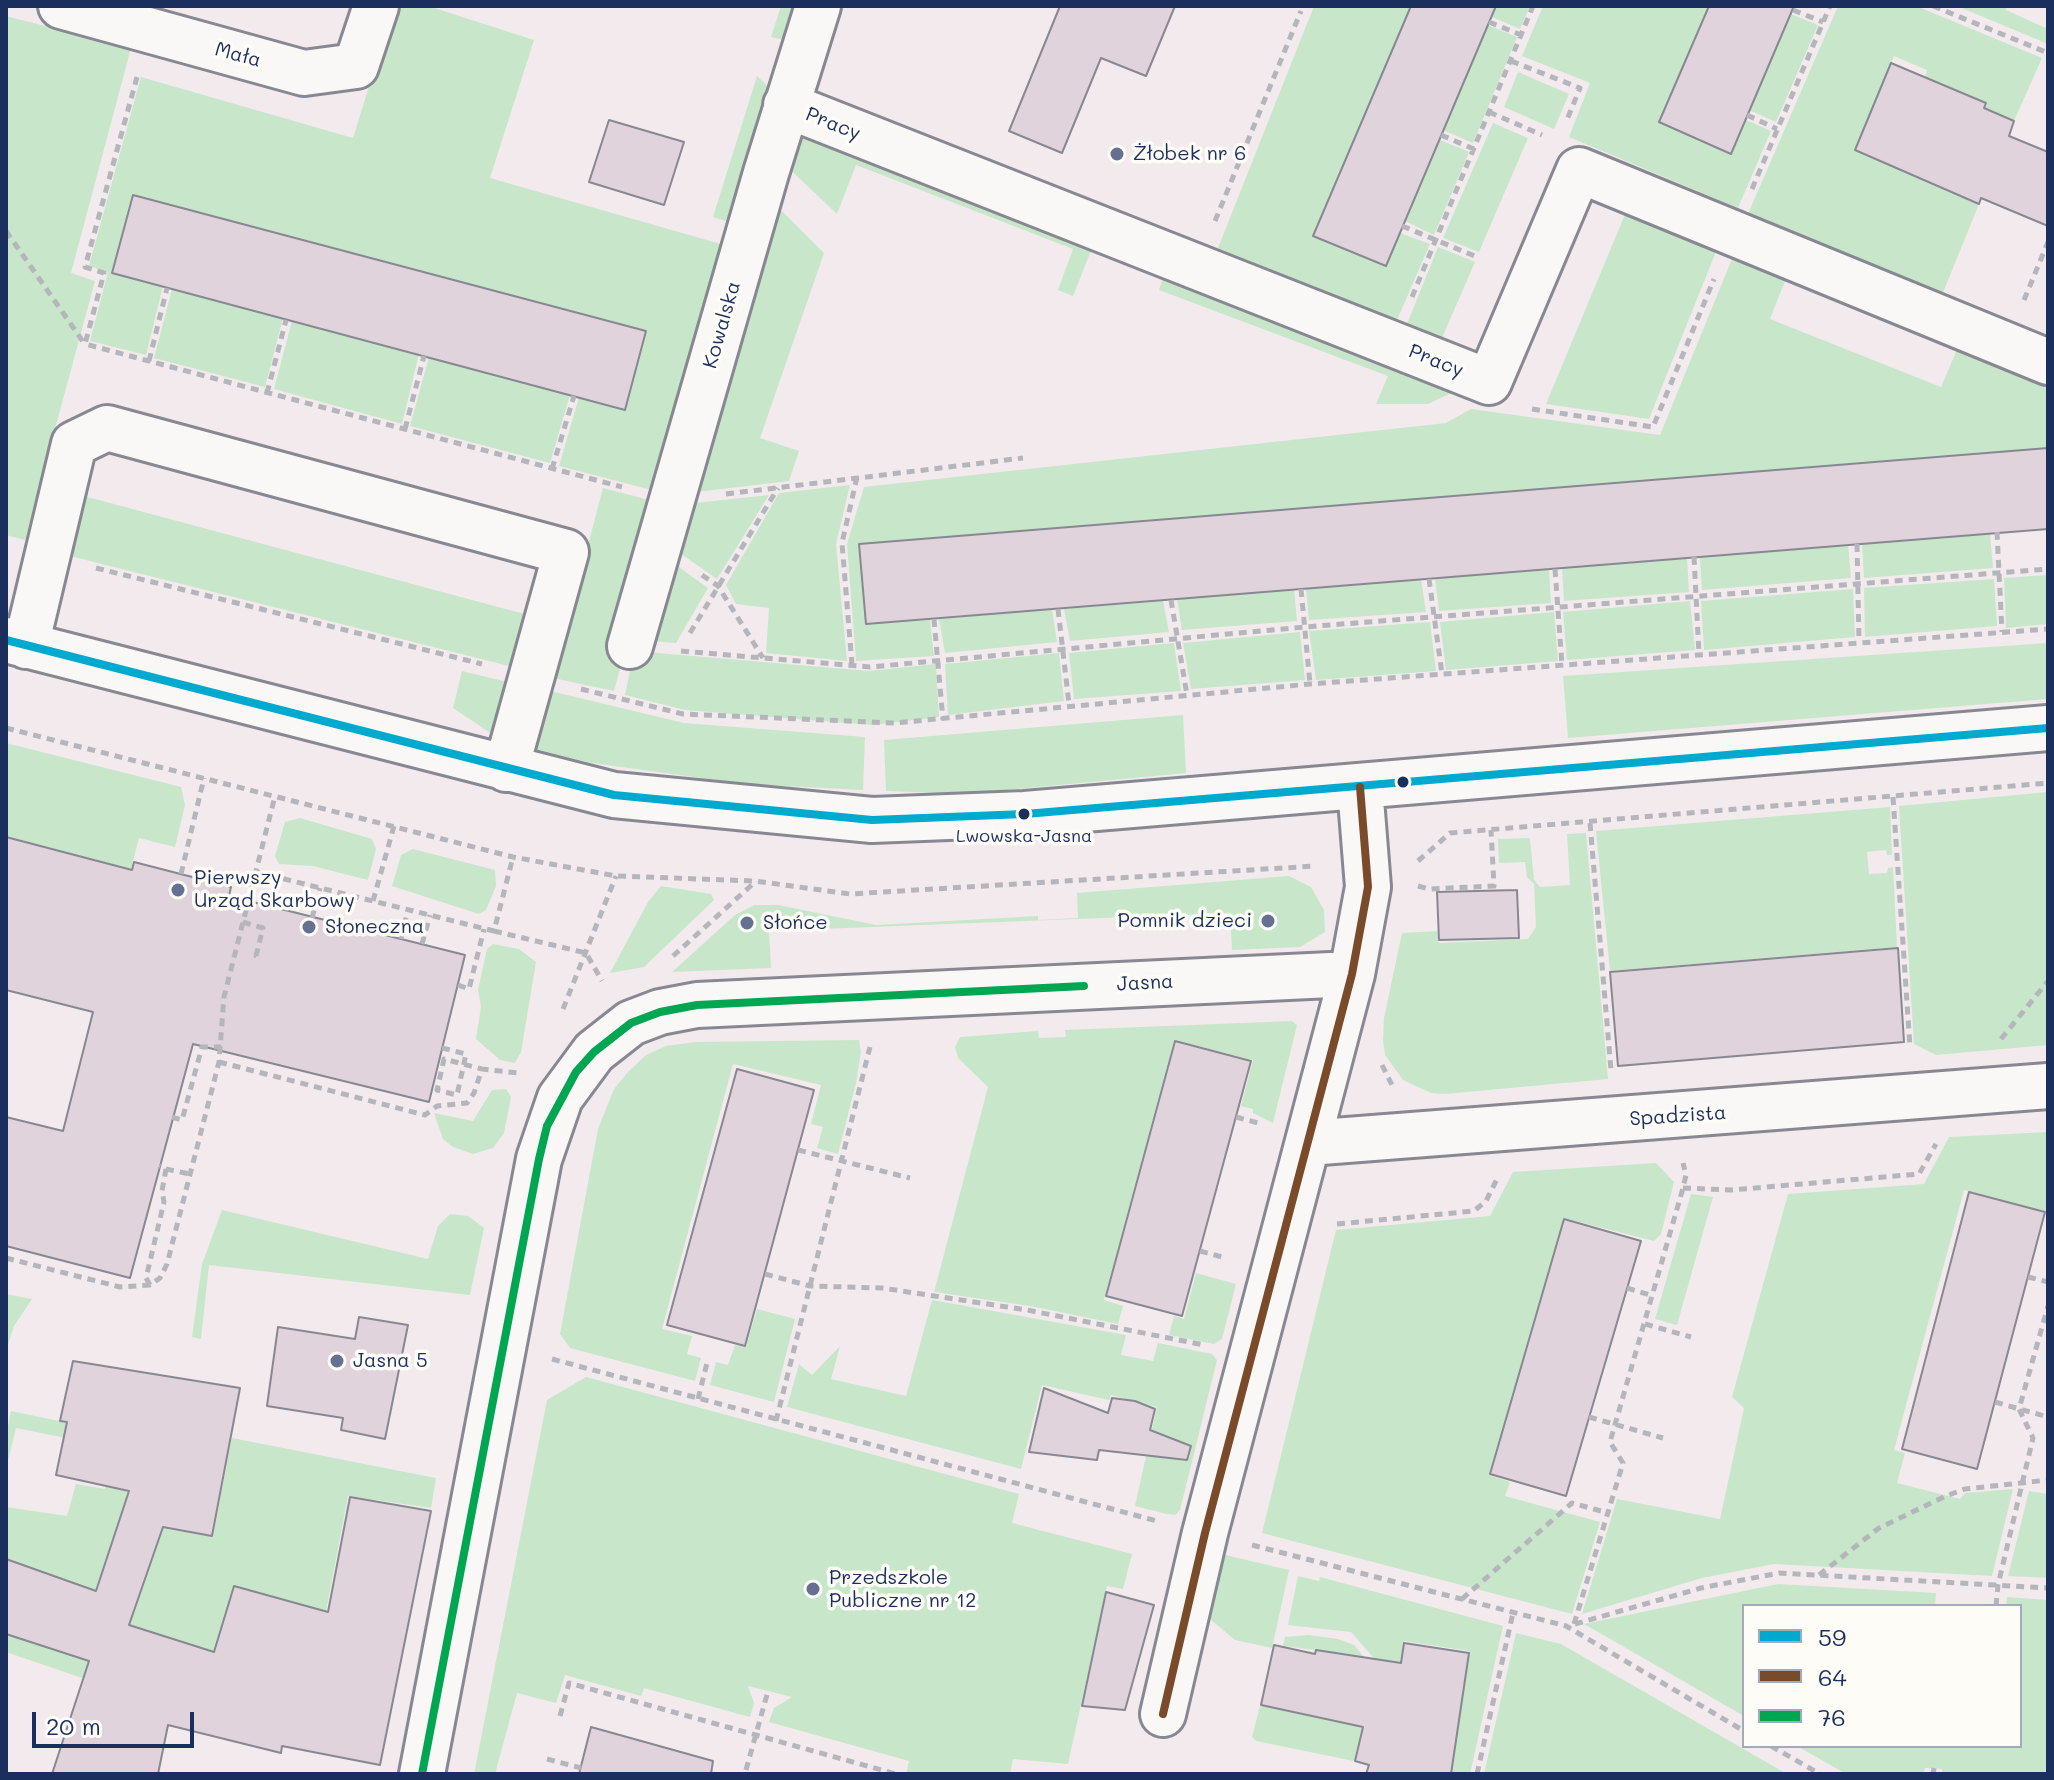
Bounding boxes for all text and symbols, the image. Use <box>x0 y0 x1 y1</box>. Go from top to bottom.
street label: Mała <box>212 37 264 73</box>
street label: Pracy <box>802 102 864 146</box>
place label: Żłobek nr 6 <box>1133 142 1246 166</box>
marker: Żłobek nr 6 <box>1108 145 1126 163</box>
street label: Kowalska <box>698 279 746 371</box>
street label: Pracy <box>1405 339 1467 383</box>
unlabelled marker <box>1395 774 1411 790</box>
marker: Lwowska-Jasna <box>1016 806 1032 822</box>
place label: Lwowska-Jasna <box>956 825 1092 847</box>
place label: Pierwszy Urząd Skarbowy <box>194 866 355 913</box>
marker: Pierwszy Urząd Skarbowy <box>169 881 187 899</box>
place label: Pomnik dzieci <box>1118 909 1252 933</box>
place label: Słońce <box>763 911 828 935</box>
marker: Pomnik dzieci <box>1259 912 1277 930</box>
marker: Słońce <box>738 914 756 932</box>
place label: Słoneczna <box>325 915 424 939</box>
marker: Słoneczna <box>300 918 318 936</box>
street label: Jasna <box>1116 970 1174 996</box>
street label: Spadzista <box>1629 1101 1727 1131</box>
place label: Jasna 5 <box>353 1349 428 1373</box>
marker: Jasna 5 <box>328 1352 346 1370</box>
place label: Przedszkole Publiczne nr 12 <box>829 1566 976 1613</box>
marker: Przedszkole Publiczne nr 12 <box>804 1580 822 1598</box>
legend <box>1742 1604 2022 1748</box>
text: 59 <box>1818 1621 1846 1652</box>
text: 64 <box>1818 1661 1847 1692</box>
scale bar <box>36 1696 198 1746</box>
text: 76 <box>1818 1701 1846 1732</box>
text: 20 m <box>46 1710 101 1741</box>

